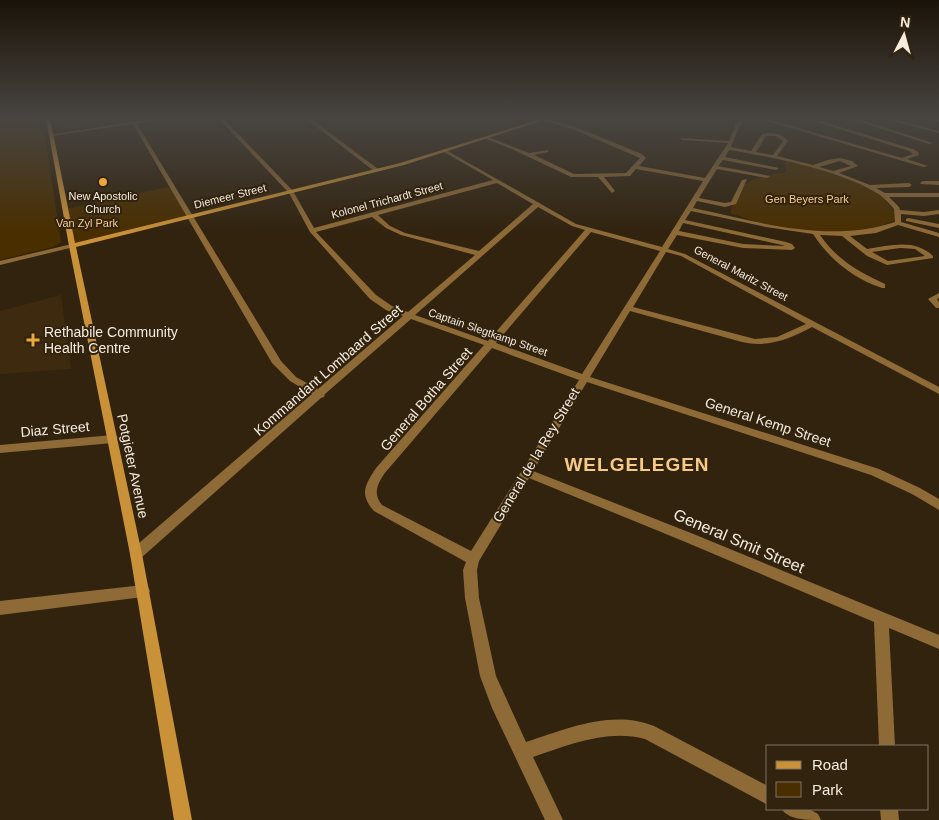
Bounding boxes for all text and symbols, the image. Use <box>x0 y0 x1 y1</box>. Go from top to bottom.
north arrow <box>879 10 929 60</box>
text: N <box>899 14 911 31</box>
marker: New Apostolic Church <box>97 176 109 188</box>
street label: Kolonel Trichardt Street <box>330 179 444 221</box>
street label: Diemeer Street <box>193 181 267 211</box>
place label: New Apostolic Church <box>68 190 138 215</box>
park label: Gen Beyers Park <box>765 193 849 205</box>
park label: Van Zyl Park <box>56 217 119 229</box>
street label: General Maritz Street <box>692 243 790 303</box>
street label: Kommandant Lombaard Street <box>251 301 406 439</box>
street label: Captain Slegtkamp Street <box>427 306 549 358</box>
place label: Rethabile Community Health Centre <box>44 324 178 356</box>
marker: Rethabile Community Health Centre <box>26 333 40 347</box>
street label: General Botha Street <box>377 344 475 454</box>
street label: General de la Rey Street <box>489 385 583 525</box>
street label: General Kemp Street <box>703 394 833 450</box>
street label: Potgieter Avenue <box>114 412 152 520</box>
street label: Diaz Street <box>20 418 90 440</box>
district label: WELGELEGEN <box>564 454 710 475</box>
street label: General Smit Street <box>671 506 807 576</box>
legend <box>766 745 929 810</box>
text: Road <box>812 756 848 773</box>
text: Park <box>812 781 843 798</box>

